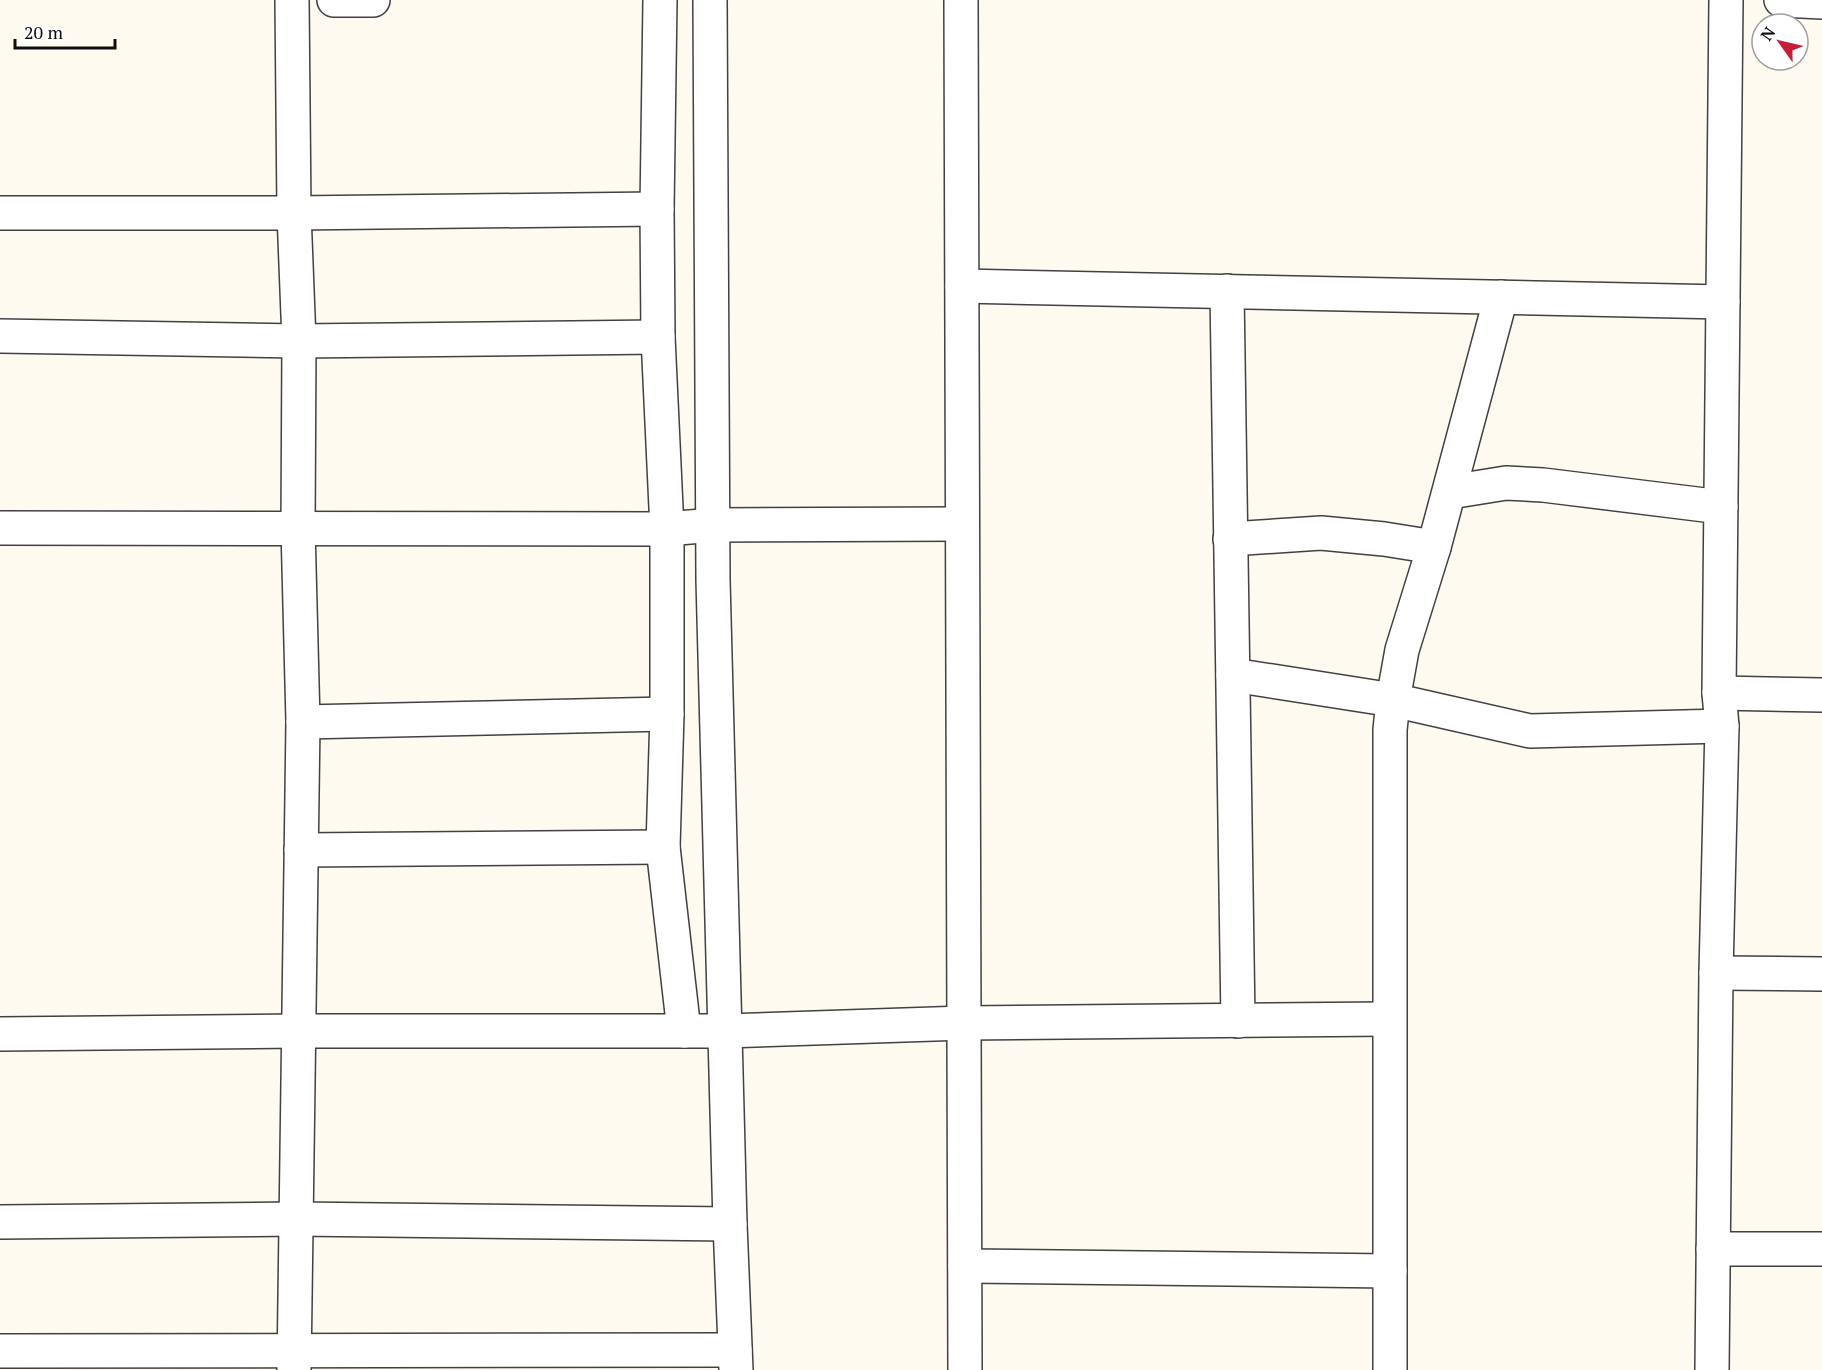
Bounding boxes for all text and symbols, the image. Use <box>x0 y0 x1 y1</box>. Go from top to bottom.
scale bar <box>15 12 116 50</box>
north arrow <box>1750 12 1810 72</box>
text: 20 m <box>24 20 64 44</box>
text: N <box>1755 22 1780 45</box>

